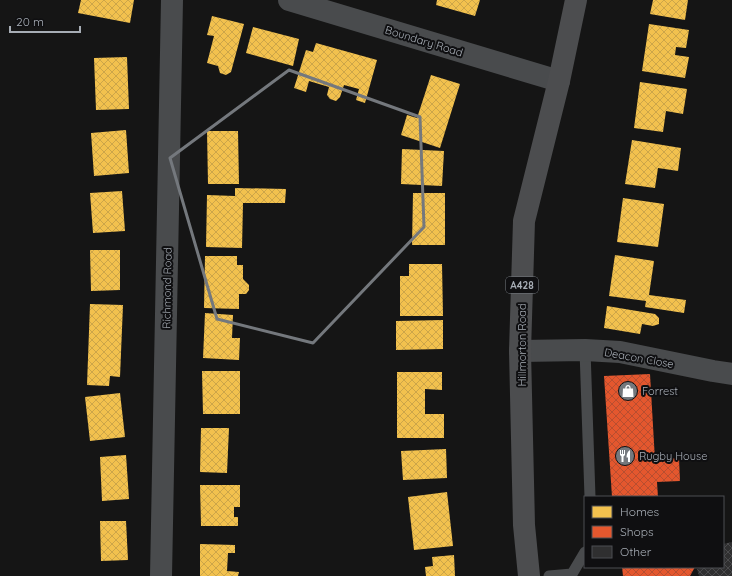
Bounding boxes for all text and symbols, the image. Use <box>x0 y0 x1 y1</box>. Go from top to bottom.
scale bar <box>10 8 80 34</box>
text: 20 m <box>16 14 44 29</box>
street label: Boundary Road <box>383 23 465 59</box>
street label: Richmond Road <box>159 247 175 329</box>
road number: A428 <box>506 277 538 293</box>
street label: Hillmorton Road <box>515 303 529 387</box>
street label: Deacon Close <box>603 345 675 371</box>
shop icon: Forrest <box>617 380 639 402</box>
place label: Forrest <box>642 384 678 398</box>
restaurant icon: Rugby House <box>614 445 636 467</box>
place label: Rugby House <box>639 449 707 463</box>
legend <box>584 496 724 568</box>
text: Homes <box>620 504 660 519</box>
text: Shops <box>620 524 654 539</box>
text: Other <box>620 544 652 559</box>

